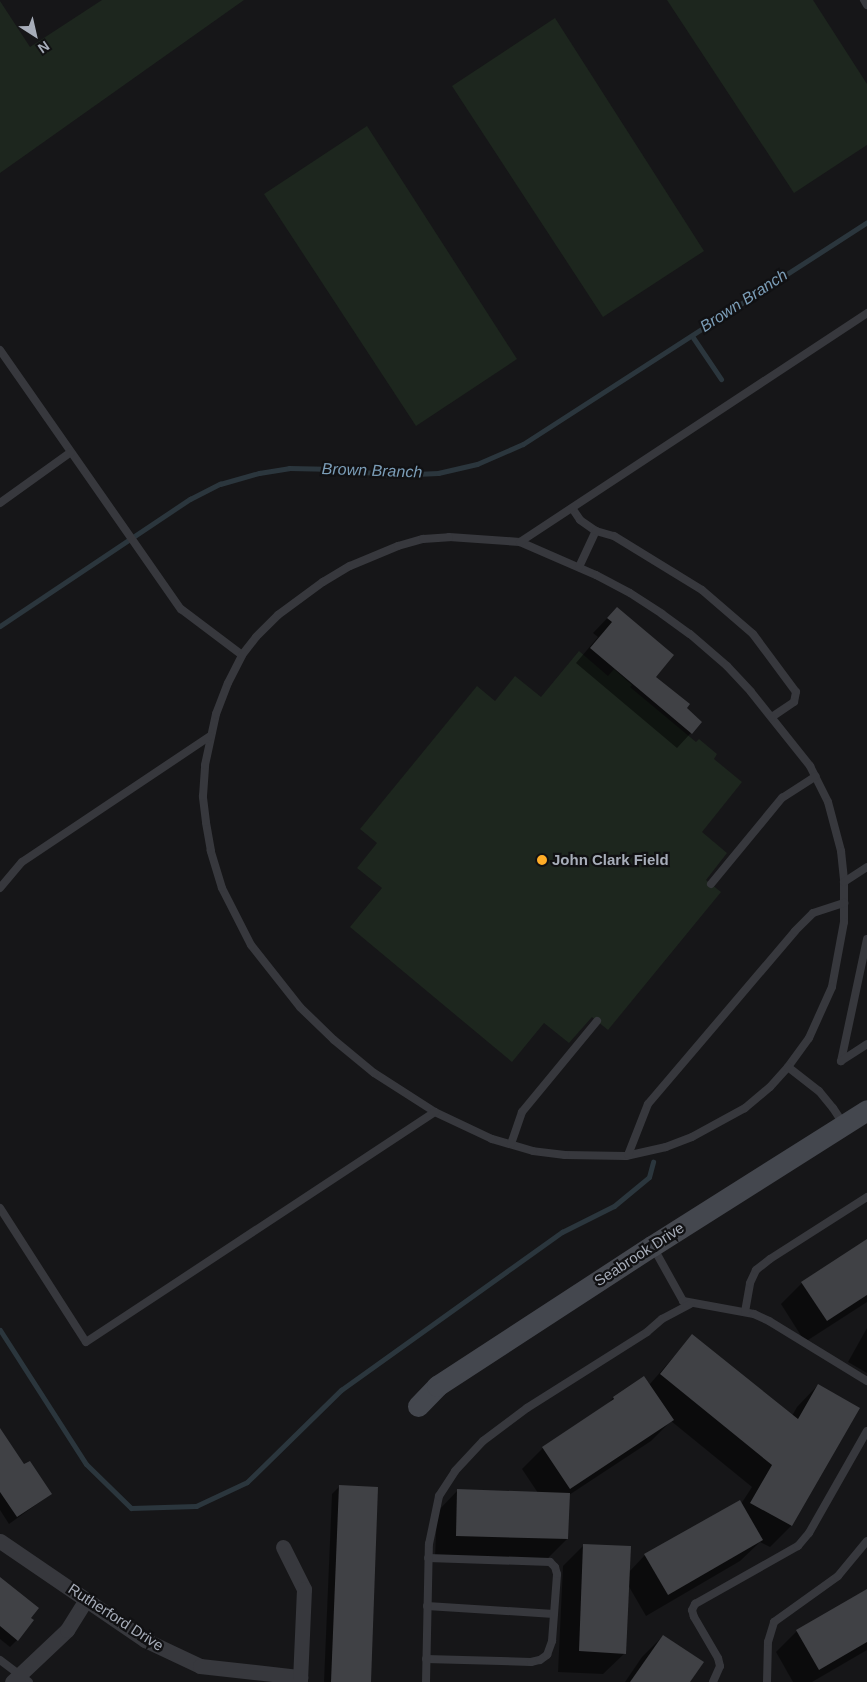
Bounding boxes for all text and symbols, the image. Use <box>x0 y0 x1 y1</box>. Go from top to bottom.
north arrow <box>10 10 60 60</box>
text: N <box>35 38 52 57</box>
water label: Brown Branch <box>697 266 791 336</box>
water label: Brown Branch <box>321 460 423 482</box>
place label: John Clark Field <box>552 851 669 869</box>
marker: John Clark Field <box>536 854 548 866</box>
street label: Seabrook Drive <box>591 1218 687 1290</box>
street label: Rutherford Drive <box>65 1579 167 1655</box>

